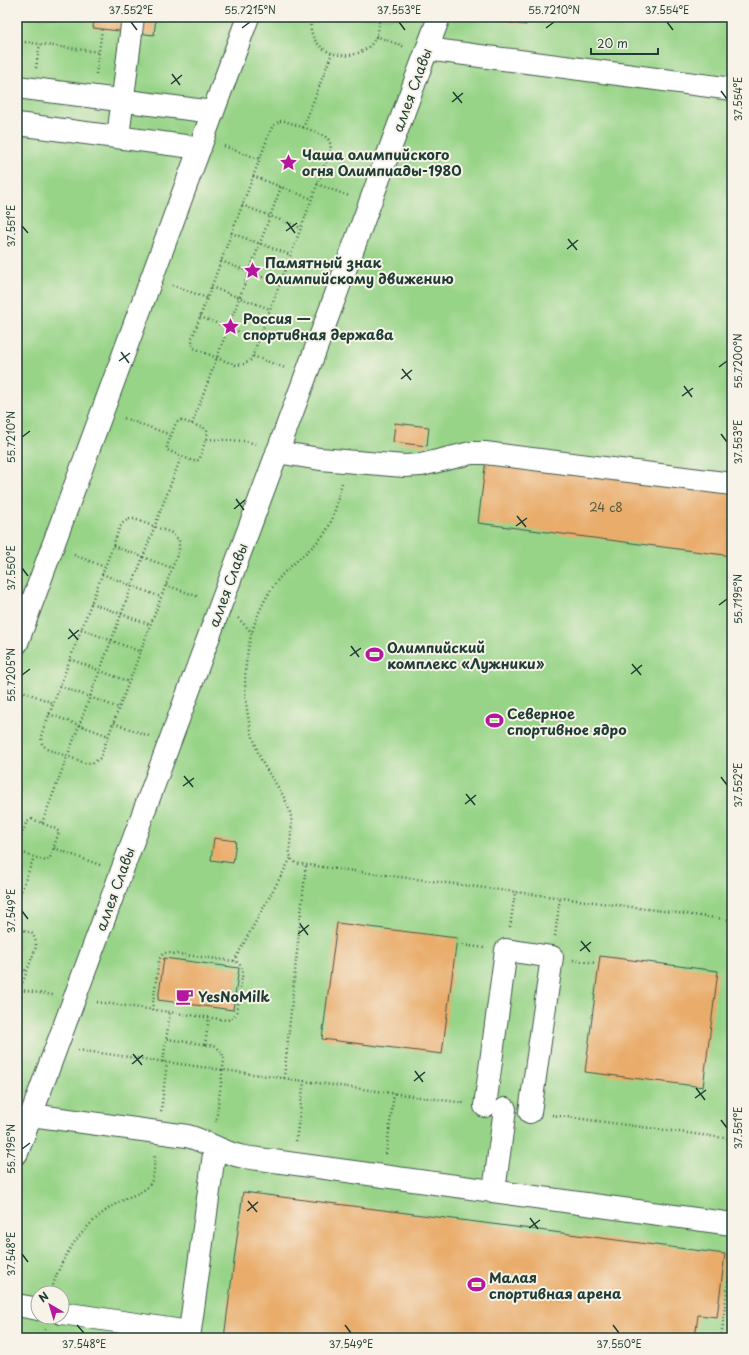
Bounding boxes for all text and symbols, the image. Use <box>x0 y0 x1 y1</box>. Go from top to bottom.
text: 37.552°E <box>109 2 153 17</box>
text: 55.7215°N <box>224 2 276 17</box>
text: 37.553°E <box>377 2 421 17</box>
text: 55.7210°N <box>528 2 580 17</box>
text: 37.554°E <box>645 2 689 17</box>
scale bar <box>591 30 658 56</box>
text: 20 m <box>597 34 628 52</box>
street label: аллея Славы <box>387 45 437 135</box>
text: 37.554°E <box>730 77 745 121</box>
place label: Чаша олимпийского огня Олимпиады-1980 <box>302 144 462 181</box>
place icon: Чаша олимпийского огня Олимпиады-1980 <box>279 152 299 172</box>
text: 37.551°E <box>3 205 18 247</box>
place label: Памятный знак Олимпийскому движению <box>265 252 454 289</box>
place icon: Памятный знак Олимпийскому движению <box>242 260 262 280</box>
place label: Россия — спортивная держава <box>243 308 394 345</box>
place icon: Россия — спортивная держава <box>220 316 240 336</box>
text: 55.7200°N <box>730 333 745 389</box>
text: 55.7210°N <box>3 411 18 463</box>
text: 37.553°E <box>730 420 745 464</box>
house number: 24 с8 <box>589 498 623 516</box>
street label: аллея Славы <box>203 540 253 630</box>
text: 37.550°E <box>3 545 18 591</box>
text: 55.7195°N <box>730 574 745 624</box>
place label: Олимпийский комплекс «Лужники» <box>387 637 545 674</box>
sports icon: Олимпийский комплекс «Лужники» <box>364 645 384 665</box>
text: 55.7205°N <box>3 648 18 702</box>
place label: Северное спортивное ядро <box>507 703 627 740</box>
sports icon: Северное спортивное ядро <box>484 711 504 731</box>
text: 37.552°E <box>730 763 745 807</box>
street label: аллея Славы <box>90 844 140 934</box>
text: 37.549°E <box>3 889 18 933</box>
cafe icon: YesNoMilk <box>175 986 195 1006</box>
place label: YesNoMilk <box>198 986 271 1007</box>
text: 37.551°E <box>730 1107 745 1149</box>
text: 55.7195°N <box>3 1124 18 1174</box>
text: 37.548°E <box>3 1232 18 1276</box>
place label: Малая спортивная арена <box>489 1267 622 1304</box>
sports icon: Малая спортивная арена <box>466 1275 486 1295</box>
north arrow <box>30 1285 70 1325</box>
text: N <box>35 1287 52 1306</box>
text: 37.548°E <box>62 1336 106 1351</box>
text: 37.549°E <box>329 1336 373 1351</box>
text: 37.550°E <box>596 1336 642 1351</box>

